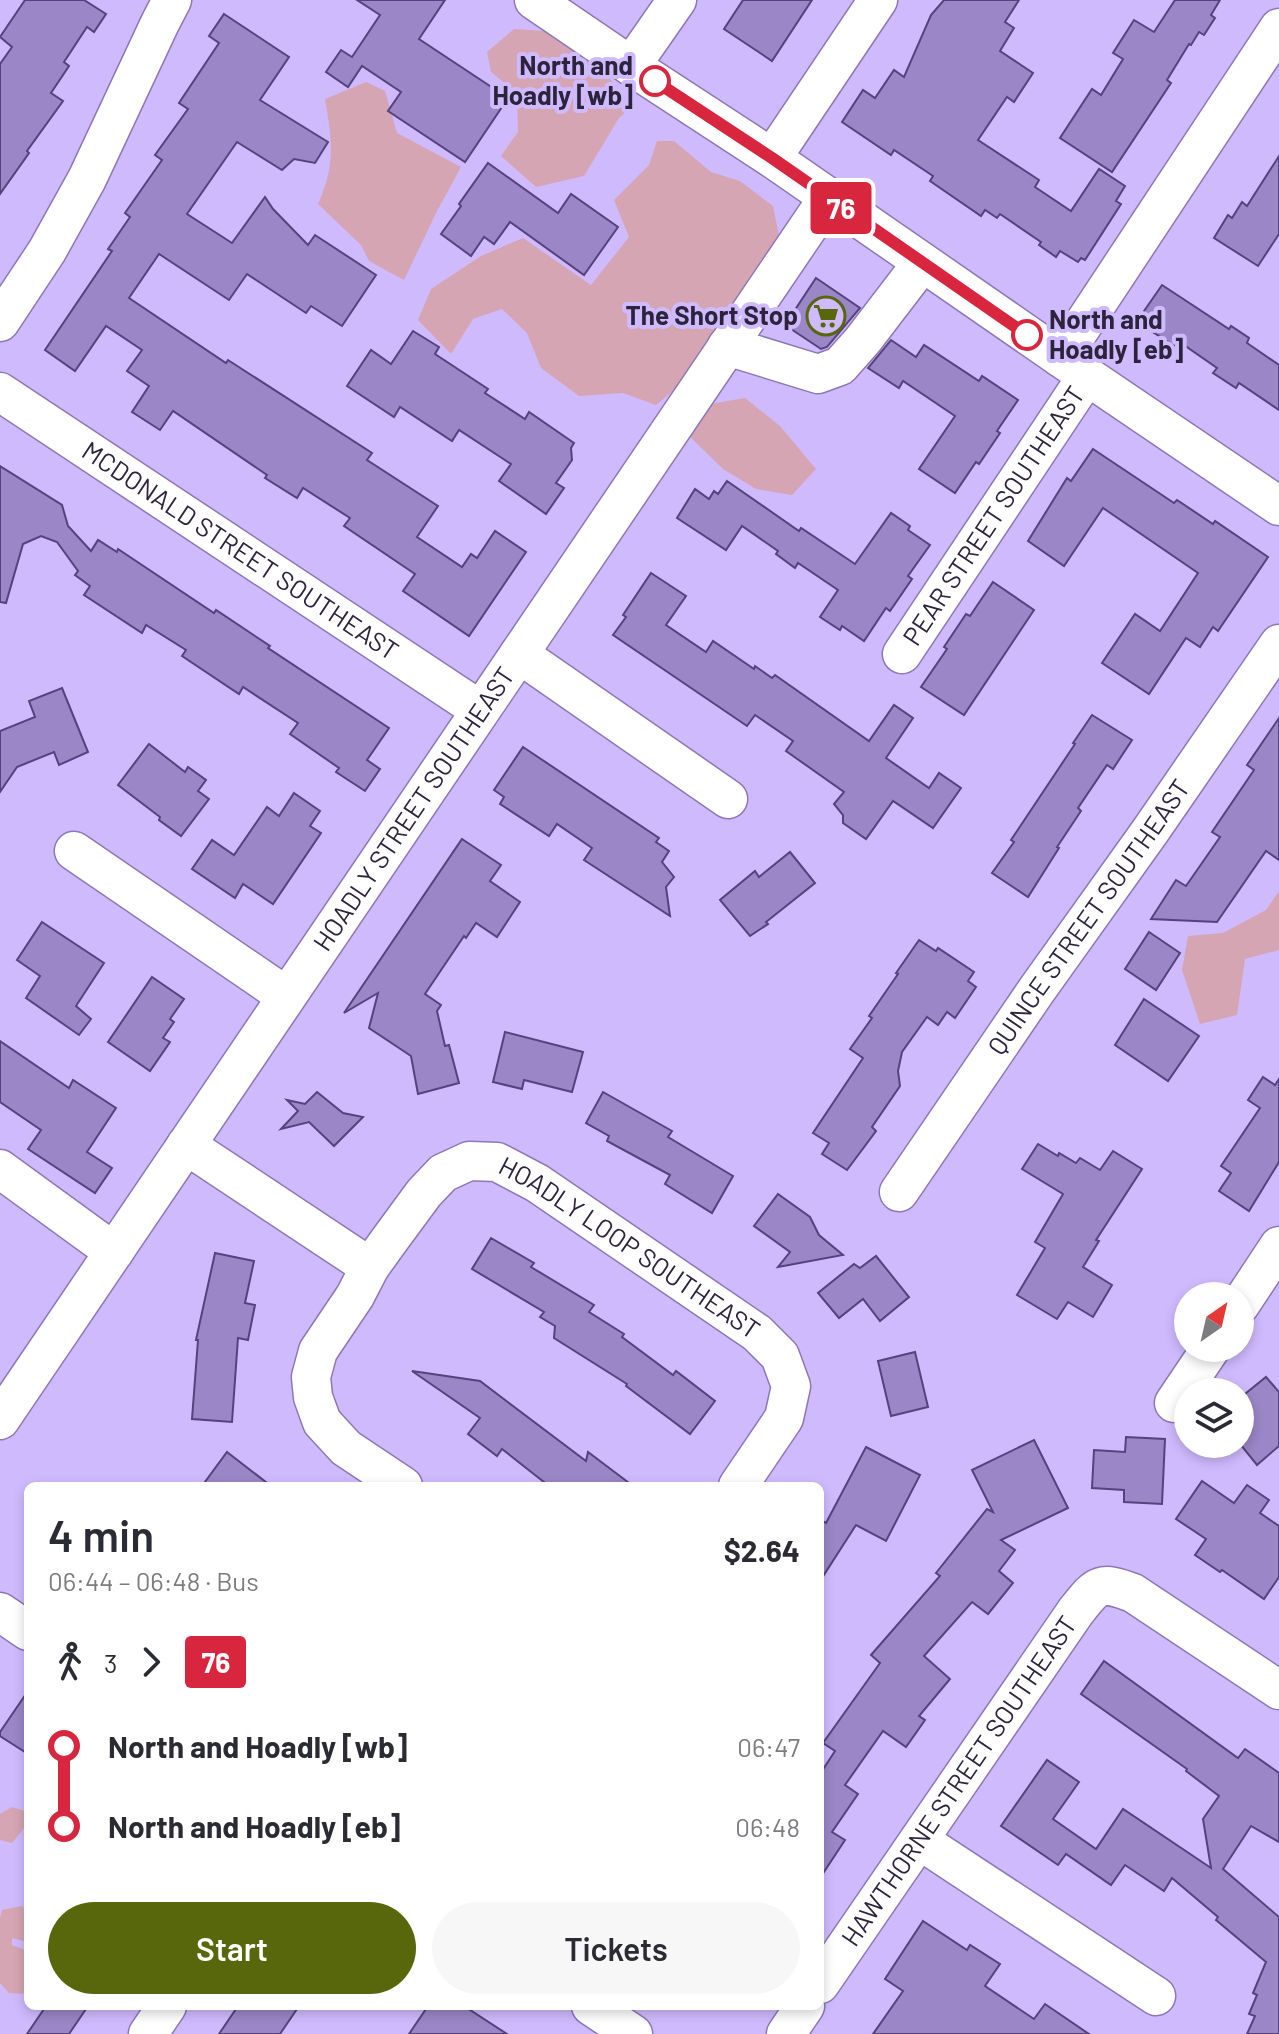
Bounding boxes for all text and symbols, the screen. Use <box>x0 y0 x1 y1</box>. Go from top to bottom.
place label: North and Hoadly [wb] <box>492 49 633 110</box>
marker: North and Hoadly [wb] <box>640 66 670 96</box>
line badge: 76 <box>805 182 877 234</box>
text: 76 <box>827 191 855 225</box>
supermarket icon: The Short Stop <box>805 295 847 337</box>
place label: The Short Stop <box>626 299 798 330</box>
place label: North and Hoadly [eb] <box>1049 303 1183 364</box>
marker: North and Hoadly [eb] <box>1012 320 1042 350</box>
street label: PEAR STREET SOUTHEAST <box>895 379 1090 651</box>
street label: MCDONALD STREET SOUTHEAST <box>77 434 405 666</box>
street label: HOADLY STREET SOUTHEAST <box>306 660 520 956</box>
street label: QUINCE STREET SOUTHEAST <box>980 773 1195 1060</box>
street label: HOADLY LOOP SOUTHEAST <box>494 1149 766 1344</box>
north arrow <box>1174 1282 1254 1362</box>
map controls <box>1174 1282 1254 1458</box>
button: layers <box>1174 1378 1254 1458</box>
text: 4 min <box>48 1508 154 1561</box>
text: $2.64 <box>724 1532 800 1568</box>
text: 06:44 – 06:48 · Bus <box>48 1565 259 1596</box>
street label: HAWTHORNE STREET SOUTHEAST <box>834 1609 1082 1951</box>
icon: walk <box>48 1640 92 1684</box>
icon: forward <box>129 1640 173 1684</box>
text: 76 <box>201 1645 230 1679</box>
text: 3 <box>104 1647 117 1678</box>
text: North and Hoadly [wb] <box>108 1728 408 1764</box>
text: 06:47 <box>737 1731 800 1762</box>
text: North and Hoadly [eb] <box>108 1808 400 1844</box>
text: 06:48 <box>735 1811 800 1842</box>
button: Start <box>48 1902 416 1994</box>
button: Tickets <box>432 1902 800 1994</box>

